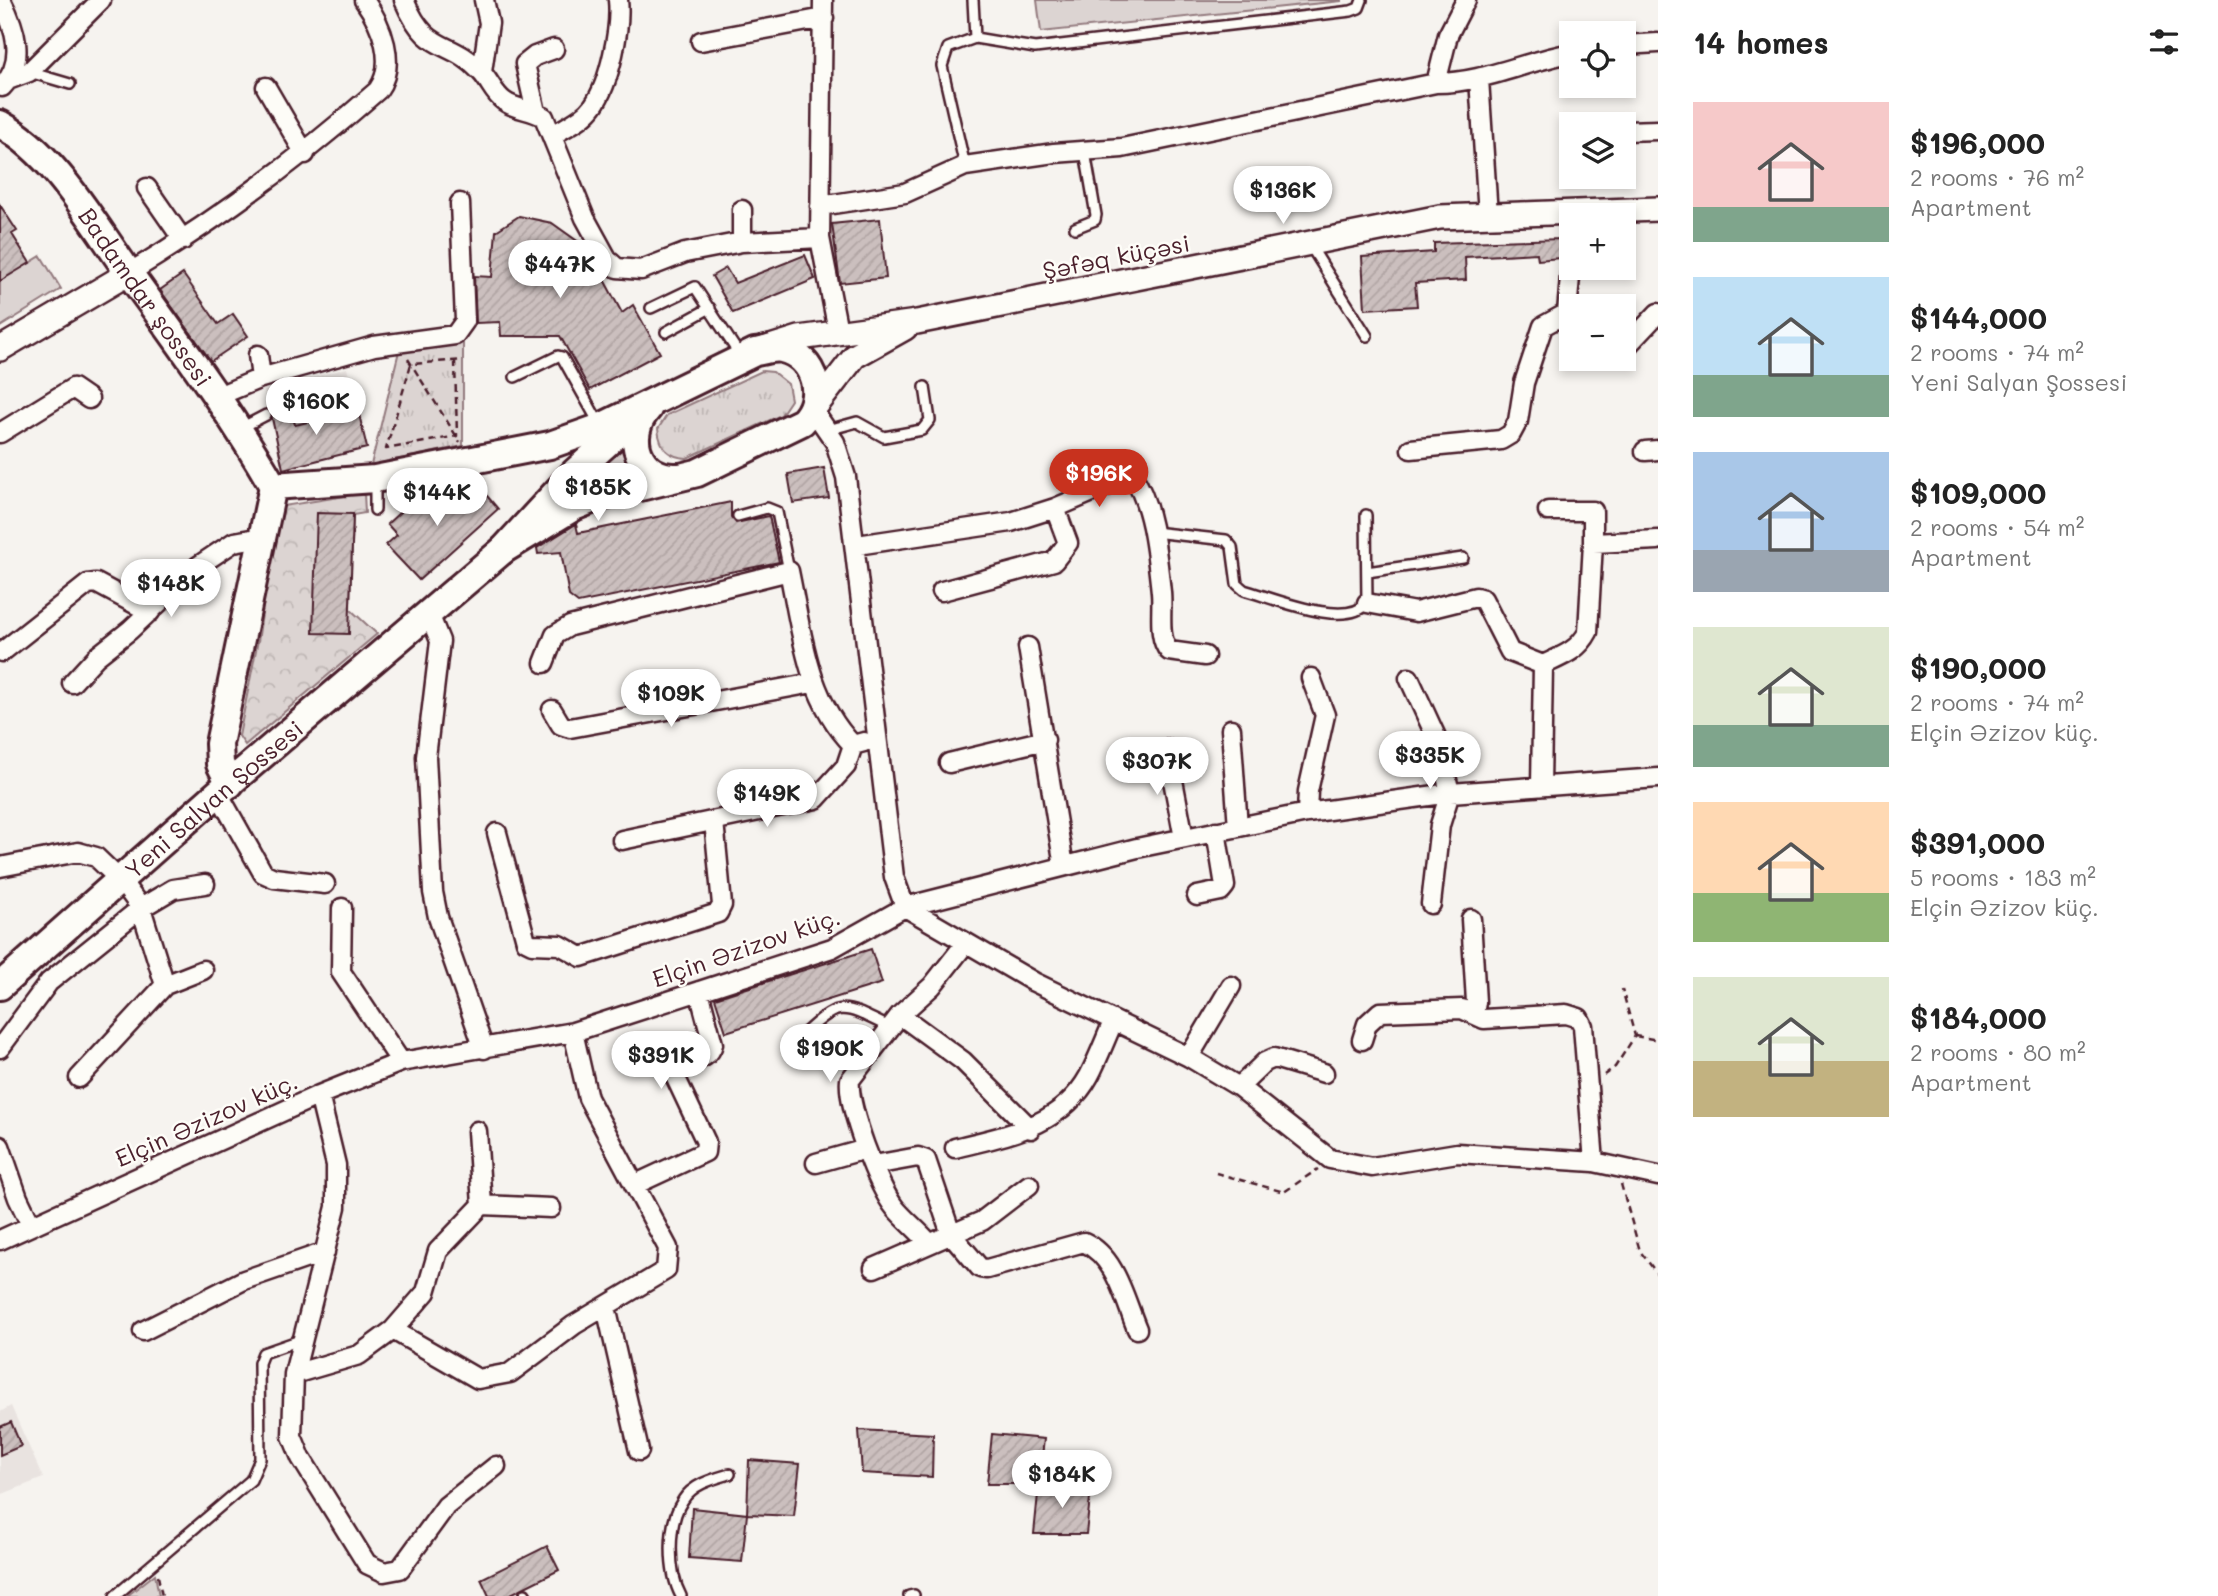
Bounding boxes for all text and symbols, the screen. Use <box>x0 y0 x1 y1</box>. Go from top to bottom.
map controls <box>1559 21 1636 371</box>
button: locate <box>1559 21 1636 98</box>
text: 14 homes <box>1693 22 1829 62</box>
icon: filters <box>2145 23 2183 61</box>
button: layers <box>1559 112 1636 189</box>
text: $196,000 <box>1910 122 2045 162</box>
icon: home <box>1749 130 1833 214</box>
text: 2 rooms · 76 m² <box>1910 162 2084 192</box>
pin: $136K <box>1234 166 1332 226</box>
text: $136K <box>1249 174 1317 204</box>
text: Apartment <box>1910 192 2032 222</box>
street label: Badamdar şossesi <box>73 201 220 392</box>
button: + <box>1559 203 1636 280</box>
street label: Şəfəq küçəsi <box>1040 227 1192 285</box>
pin: $447K <box>511 240 609 300</box>
text: $447K <box>524 248 596 278</box>
button: − <box>1559 294 1636 371</box>
text: $144,000 <box>1910 297 2047 337</box>
icon: home <box>1749 305 1833 389</box>
text: 2 rooms · 74 m² <box>1910 337 2084 367</box>
text: Yeni Salyan Şossesi <box>1910 367 2127 397</box>
pin: $160K <box>267 378 365 437</box>
text: $160K <box>282 385 350 415</box>
pin: $196K <box>1050 449 1148 509</box>
text: $196K <box>1065 457 1133 487</box>
pin: $185K <box>549 463 647 523</box>
pin: $144K <box>388 468 486 528</box>
text: $185K <box>564 471 632 501</box>
text: $109,000 <box>1910 472 2046 512</box>
text: $144K <box>403 476 471 506</box>
icon: home <box>1749 480 1833 564</box>
text: 2 rooms · 54 m² <box>1910 512 2085 542</box>
text: Apartment <box>1910 542 2032 572</box>
pin: $148K <box>122 560 220 619</box>
text: $148K <box>137 567 205 597</box>
text: $190,000 <box>1910 647 2046 687</box>
icon: home <box>1749 655 1833 739</box>
pin: $109K <box>622 670 720 729</box>
text: $109K <box>637 677 705 707</box>
text: 2 rooms · 74 m² <box>1910 687 2084 717</box>
street label: Yeni Salyan Şossesi <box>117 712 309 885</box>
text: Elçin Əzizov küç. <box>1910 717 2099 747</box>
pin: $335K <box>1381 732 1479 791</box>
pin: $307K <box>1108 738 1206 797</box>
text: $335K <box>1395 739 1465 769</box>
text: $307K <box>1122 745 1192 775</box>
pin: $149K <box>718 770 816 829</box>
text: $149K <box>733 777 801 807</box>
text: $391,000 <box>1910 822 2045 862</box>
icon: home <box>1749 830 1833 914</box>
text: 5 rooms · 183 m² <box>1910 862 2096 892</box>
text: Elçin Əzizov küç. <box>1910 892 2099 922</box>
street label: Elçin Əzizov küç. <box>648 900 844 994</box>
text: $184,000 <box>1910 997 2047 1037</box>
icon: home <box>1749 1005 1833 1089</box>
pin: $190K <box>781 1024 879 1084</box>
pin: $391K <box>612 1032 710 1091</box>
text: $190K <box>796 1032 864 1062</box>
text: 2 rooms · 80 m² <box>1910 1037 2086 1067</box>
text: $391K <box>627 1039 695 1069</box>
street label: Elçin Əzizov küç. <box>110 1065 302 1173</box>
text: Apartment <box>1910 1067 2032 1097</box>
pin: $184K <box>1013 1450 1111 1510</box>
text: $184K <box>1028 1458 1096 1488</box>

